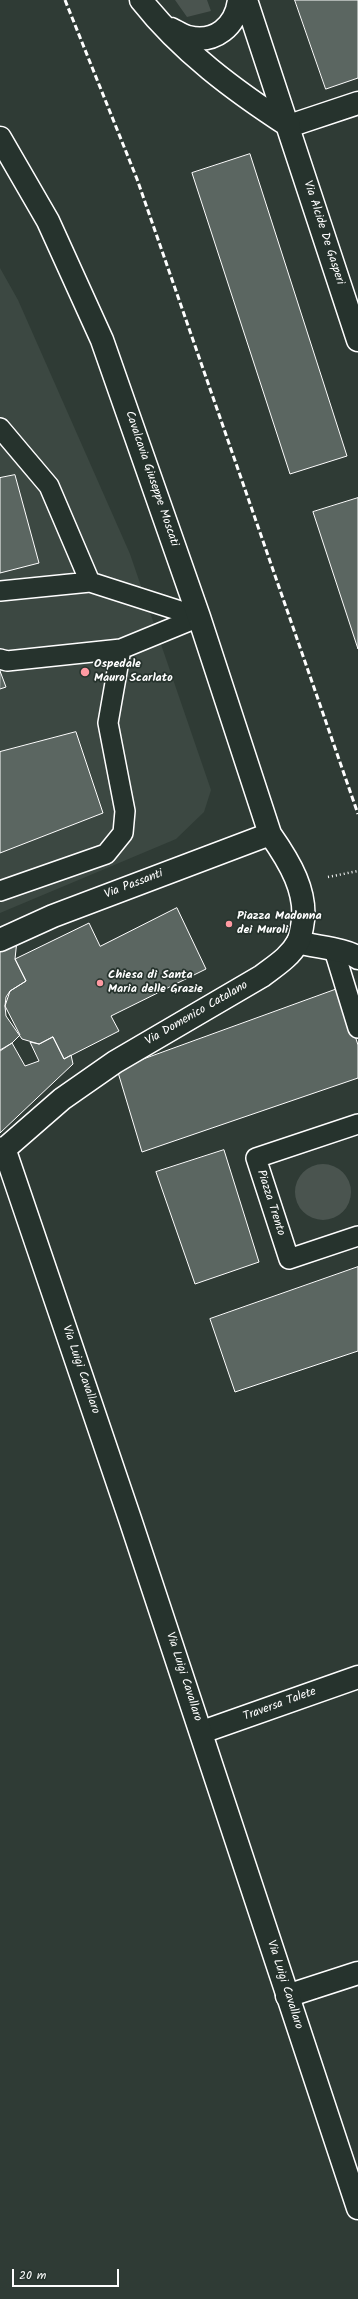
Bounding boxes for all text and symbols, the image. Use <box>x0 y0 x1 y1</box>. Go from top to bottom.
street label: Via Alcide De Gasperi <box>299 179 347 287</box>
street label: Cavalcavia Giuseppe Moscati <box>121 409 181 549</box>
place label: Ospedale Mauro Scarlato <box>94 658 173 686</box>
marker: Ospedale Mauro Scarlato <box>79 666 91 678</box>
street label: Via Passanti <box>103 867 165 903</box>
place label: Piazza Madonna dei Muroli <box>237 910 322 938</box>
marker: Piazza Madonna dei Muroli <box>224 919 234 929</box>
place label: Chiesa di Santa Maria delle Grazie <box>108 969 203 997</box>
marker: Chiesa di Santa Maria delle Grazie <box>95 978 105 988</box>
street label: Via Domenico Catalano <box>143 979 251 1049</box>
street label: Piazza Trento <box>253 1168 287 1238</box>
street label: Via Luigi Cavallaro <box>58 1324 102 1416</box>
street label: Via Luigi Cavallaro <box>162 1631 204 1723</box>
street label: Traversa Talete <box>242 1685 318 1725</box>
street label: Via Luigi Cavallaro <box>263 1939 305 2031</box>
scale bar <box>14 2261 121 2287</box>
text: 20 m <box>19 2266 46 2285</box>

